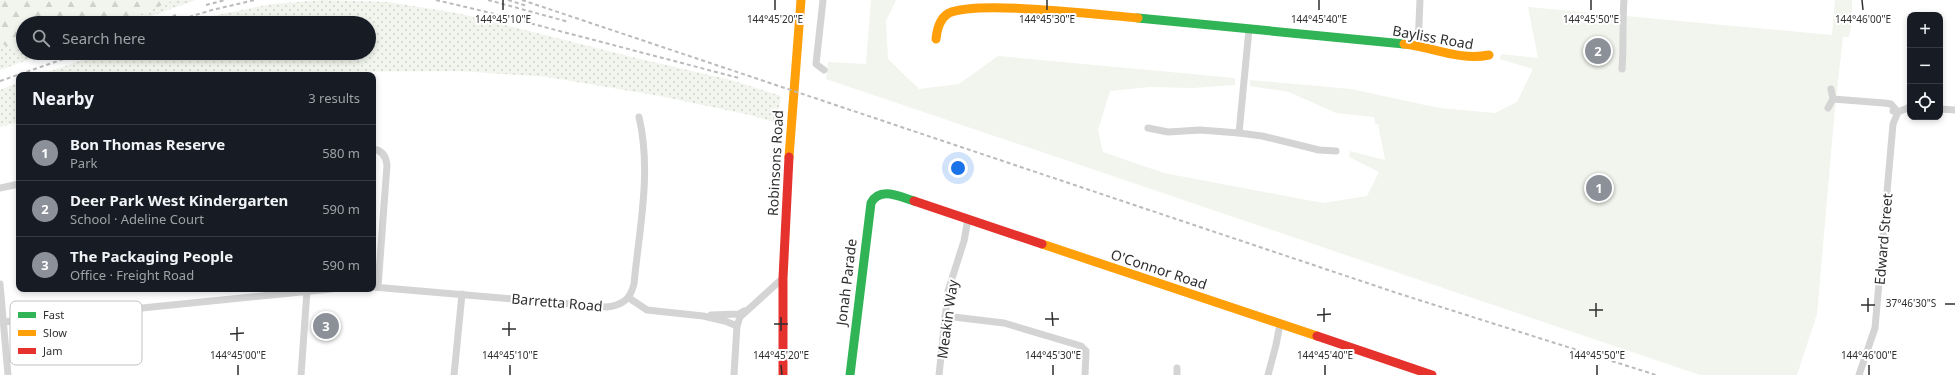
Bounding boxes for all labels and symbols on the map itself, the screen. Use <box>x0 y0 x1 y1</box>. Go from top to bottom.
text: 144°45'10"E <box>475 12 531 26</box>
text: 144°45'20"E <box>747 12 803 26</box>
text: 144°45'30"E <box>1019 12 1075 26</box>
text: 144°45'40"E <box>1291 12 1347 26</box>
text: 144°45'50"E <box>1563 12 1619 26</box>
text: 144°46'00"E <box>1835 12 1891 26</box>
street label: Bayliss Road <box>1391 21 1475 53</box>
pin: 2 <box>1585 36 1611 66</box>
street label: Robinsons Road <box>763 110 787 216</box>
your location <box>948 158 968 178</box>
pin: 1 <box>1586 173 1612 203</box>
street label: Edward Street <box>1870 192 1896 286</box>
street label: Jonah Parade <box>831 237 861 328</box>
street label: O'Connor Road <box>1108 244 1210 294</box>
street label: Meakin Way <box>932 277 962 360</box>
street label: Barretta Road <box>511 289 603 315</box>
text: 37°46'30"S <box>1886 296 1937 310</box>
legend <box>10 301 142 365</box>
text: Fast <box>43 307 64 322</box>
pin: 3 <box>313 311 339 341</box>
text: Slow <box>43 325 67 340</box>
text: Jam <box>42 343 62 358</box>
text: 144°45'00"E <box>210 348 266 362</box>
text: 144°45'10"E <box>482 348 538 362</box>
text: 144°45'20"E <box>753 348 809 362</box>
text: 144°45'30"E <box>1025 348 1081 362</box>
text: 144°45'40"E <box>1297 348 1353 362</box>
text: 144°45'50"E <box>1569 348 1625 362</box>
text: 144°46'00"E <box>1841 348 1897 362</box>

